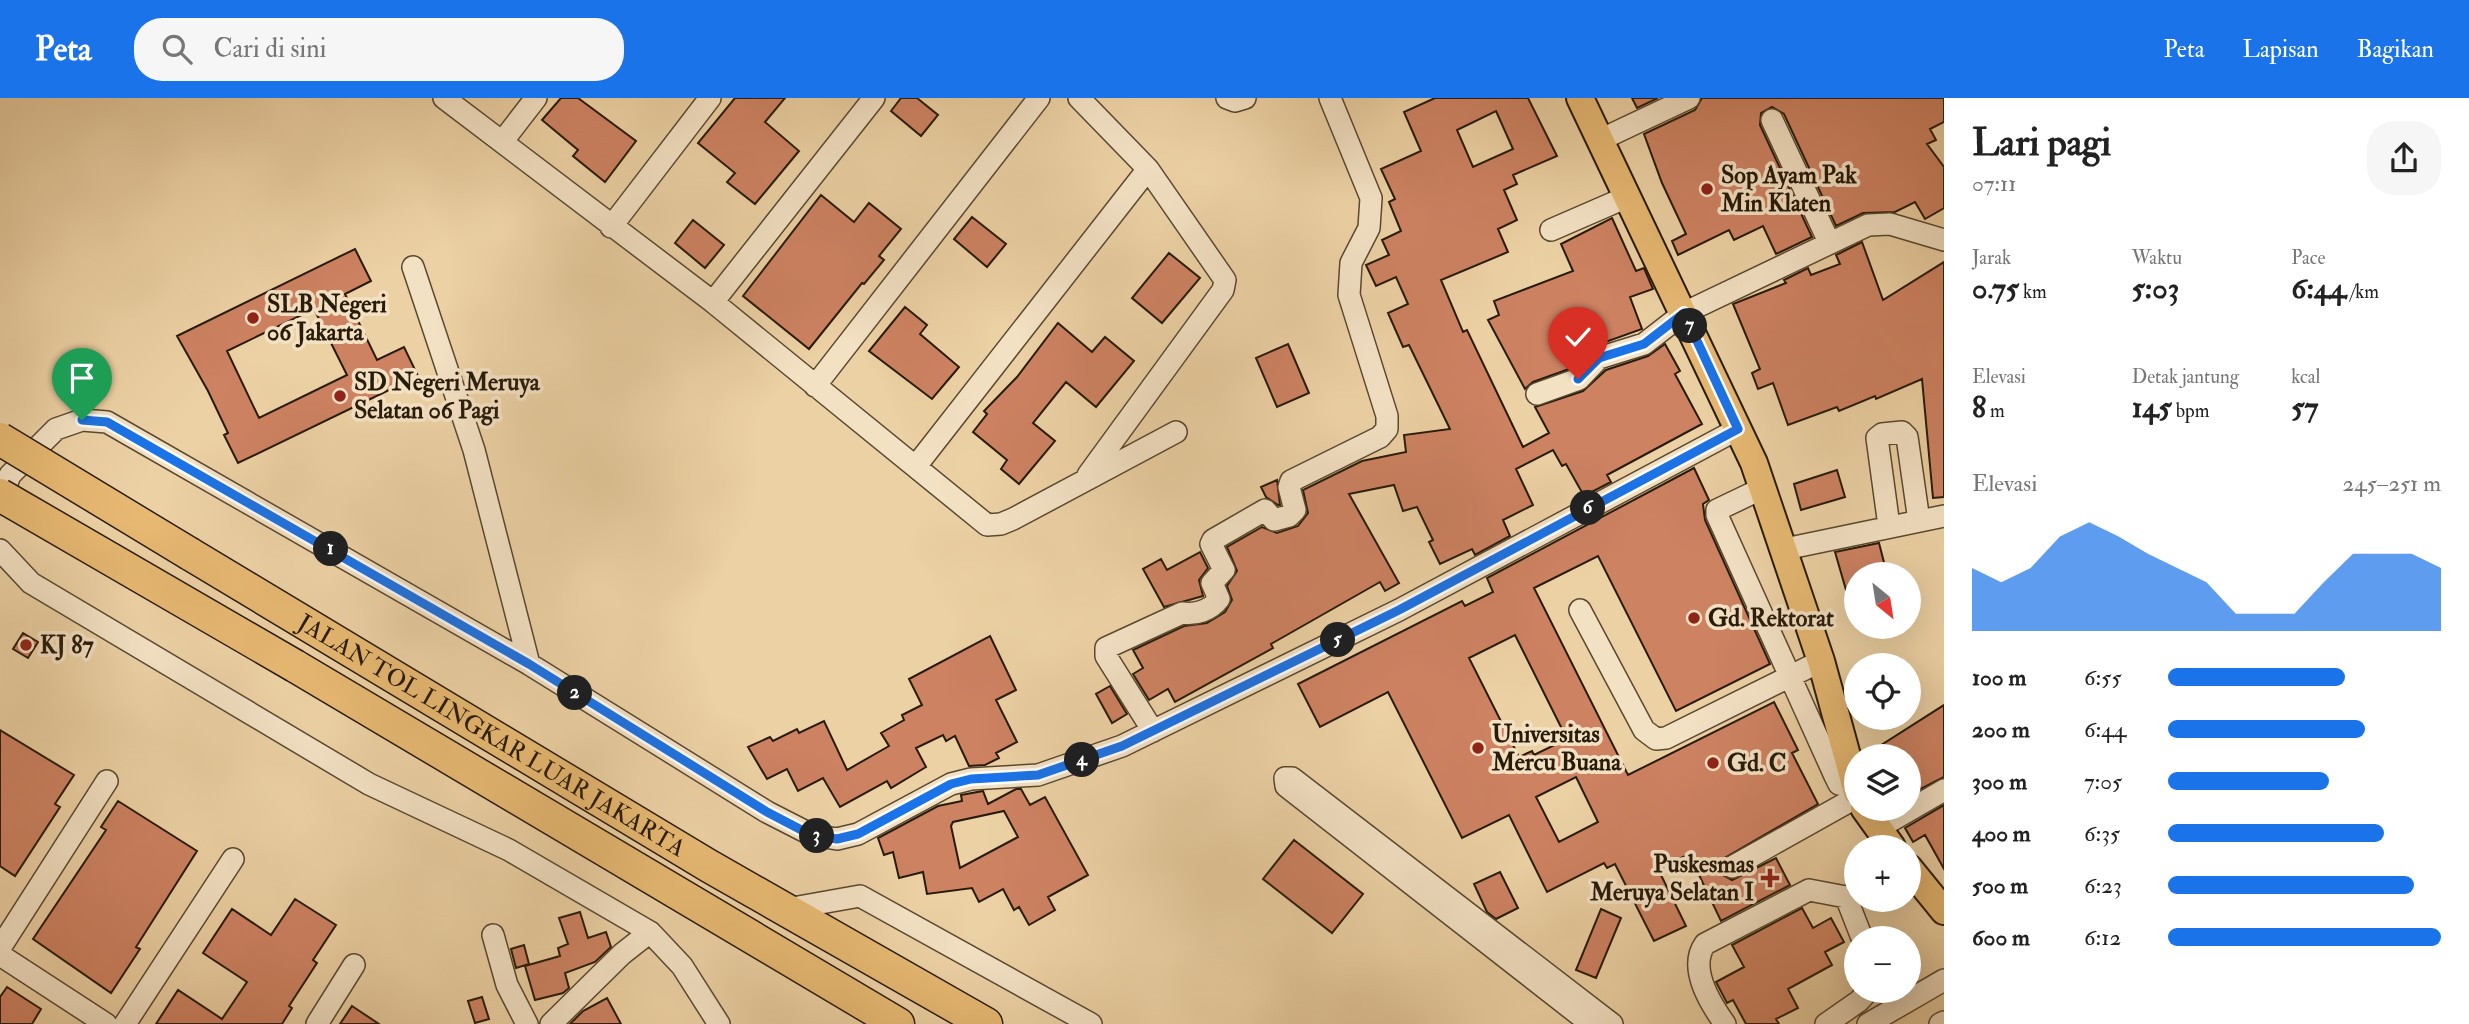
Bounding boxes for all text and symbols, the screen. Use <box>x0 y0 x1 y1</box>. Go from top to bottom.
search box <box>134 18 624 81</box>
text: Peta <box>35 29 92 70</box>
icon: search <box>158 30 196 68</box>
text: Cari di sini <box>214 33 327 65</box>
text: Peta <box>2163 34 2205 65</box>
text: Lapisan <box>2243 34 2319 65</box>
text: Bagikan <box>2357 34 2434 65</box>
text: Lari pagi <box>1972 119 2111 167</box>
button: share <box>2367 121 2441 195</box>
place label: Sop Ayam Pak Min Klaten <box>1720 160 1857 219</box>
text: 07:11 <box>1972 169 2016 198</box>
marker: Sop Ayam Pak Min Klaten <box>1699 181 1715 197</box>
text: Jarak <box>1972 246 2011 270</box>
text: Waktu <box>2132 246 2182 270</box>
text: Pace <box>2291 246 2325 270</box>
text: 0.75 <box>1972 270 2019 307</box>
text: 5:03 <box>2132 270 2179 307</box>
text: 6:44 <box>2291 270 2346 307</box>
text: km <box>2019 280 2047 304</box>
text: /km <box>2346 280 2379 304</box>
place label: SLB Negeri 06 Jakarta <box>267 289 387 348</box>
pin <box>1548 307 1608 379</box>
pin: 7 <box>1672 308 1708 344</box>
marker: SLB Negeri 06 Jakarta <box>245 310 261 326</box>
text: 7 <box>1685 313 1694 337</box>
icon: check <box>1559 318 1597 356</box>
pin <box>52 348 112 420</box>
icon: arrive <box>63 359 101 397</box>
text: Elevasi <box>1972 365 2026 389</box>
text: Detak jantung <box>2132 365 2239 389</box>
text: kcal <box>2291 365 2320 389</box>
place label: SD Negeri Meruya Selatan 06 Pagi <box>354 367 541 426</box>
marker: SD Negeri Meruya Selatan 06 Pagi <box>332 388 348 404</box>
text: 8 <box>1972 389 1986 426</box>
text: 145 <box>2132 389 2172 426</box>
text: 57 <box>2291 389 2318 426</box>
text: m <box>1986 399 2005 423</box>
text: bpm <box>2172 399 2209 423</box>
text: Elevasi <box>1972 469 2037 498</box>
text: 245–251 m <box>2343 469 2441 498</box>
pin: 6 <box>1570 490 1606 526</box>
text: 6 <box>1583 495 1592 519</box>
pin: 1 <box>314 532 348 566</box>
text: 1 <box>327 536 334 560</box>
north arrow <box>1844 562 1922 639</box>
map controls <box>1844 562 1921 1003</box>
place label: Gd. Rektorat <box>1708 603 1834 634</box>
street label: JALAN TOL LINGKAR LUAR JAKARTA <box>291 606 691 864</box>
marker: Gd. Rektorat <box>1686 610 1702 626</box>
pin: 5 <box>1320 622 1356 658</box>
text: 5 <box>1333 627 1342 651</box>
place label: KJ 87 <box>40 630 94 661</box>
marker: KJ 87 <box>18 637 34 653</box>
button: locate <box>1844 653 1921 730</box>
text: 100 m <box>1972 663 2026 692</box>
text: 6:55 <box>2084 663 2122 692</box>
pin: 2 <box>558 676 592 710</box>
text: 2 <box>570 680 579 704</box>
text: 200 m <box>1972 715 2030 744</box>
text: 6:44 <box>2084 715 2126 744</box>
place label: Universitas Mercu Buana <box>1491 719 1622 778</box>
marker: Universitas Mercu Buana <box>1470 740 1486 756</box>
pin: 4 <box>1064 742 1100 778</box>
button: layers <box>1844 744 1921 821</box>
text: 4 <box>1076 747 1087 771</box>
place label: Gd. C <box>1727 748 1786 779</box>
marker: Gd. C <box>1705 755 1721 771</box>
text: 300 m <box>1972 767 2027 796</box>
text: 7:05 <box>2084 767 2122 796</box>
pin: 3 <box>800 818 834 854</box>
text: 400 m <box>1972 819 2031 848</box>
text: 6:35 <box>2084 819 2120 848</box>
text: 3 <box>813 823 820 847</box>
button: + <box>1844 835 1921 912</box>
place label: Puskesmas Meruya Selatan I <box>1589 849 1754 908</box>
marker: Puskesmas Meruya Selatan I <box>1760 868 1780 888</box>
text: 500 m <box>1972 871 2028 900</box>
text: 6:23 <box>2084 871 2122 900</box>
text: 600 m <box>1972 923 2030 952</box>
text: 6:12 <box>2084 923 2121 952</box>
button: − <box>1844 926 1921 1003</box>

